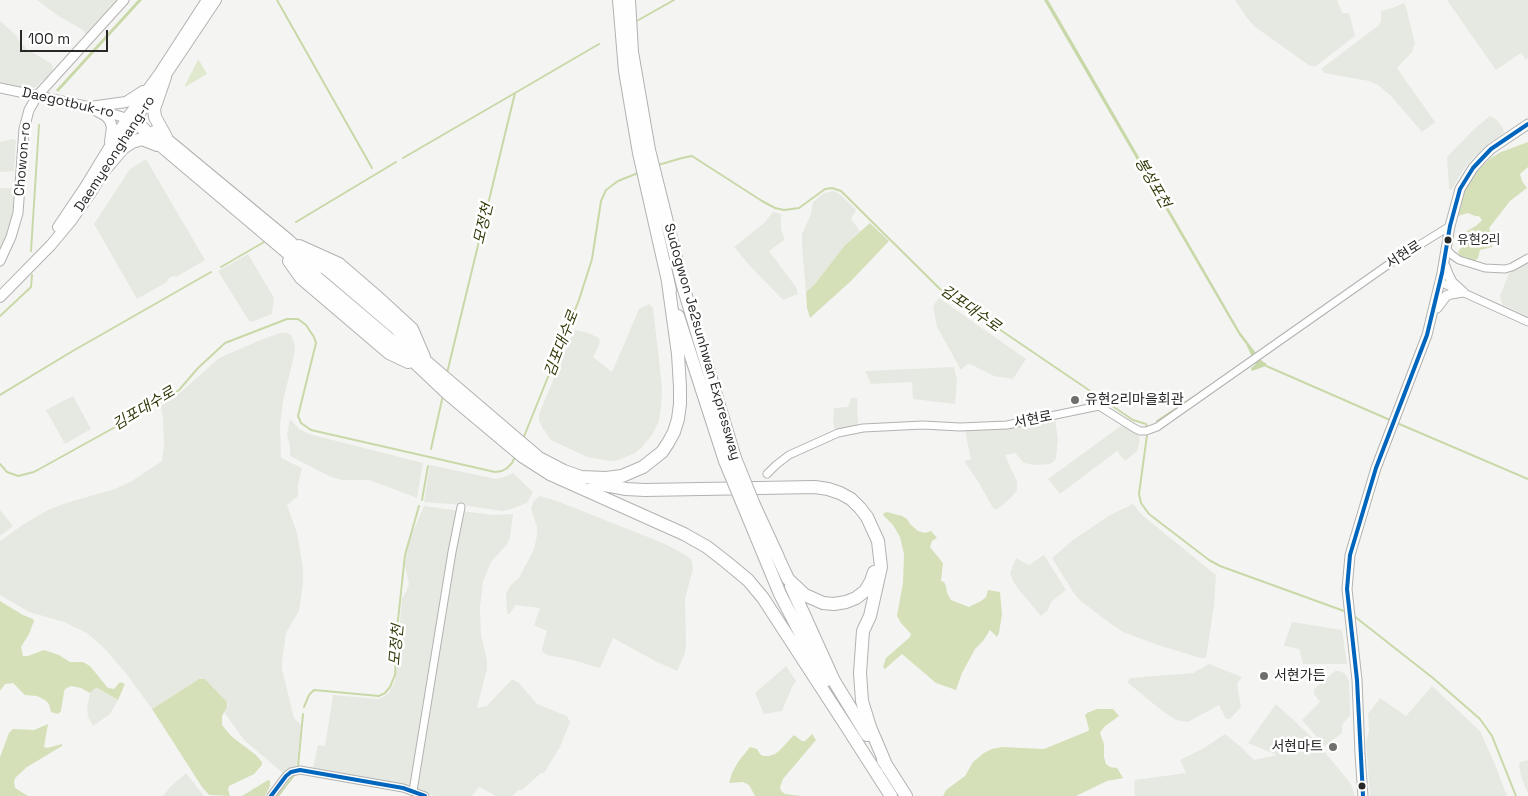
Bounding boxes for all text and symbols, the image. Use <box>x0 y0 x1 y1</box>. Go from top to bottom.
scale bar <box>22 20 110 52</box>
text: 100 m <box>28 29 70 48</box>
street label: Daegotbuk-ro <box>20 84 116 122</box>
street label: Daemyeonghang-ro <box>71 93 159 215</box>
street label: Chowon-ro <box>11 121 35 197</box>
water label: 봉성포천 <box>1130 155 1174 211</box>
water label: 모정천 <box>471 202 497 246</box>
street label: Sudogwon Je2sunhwan Expressway <box>660 222 744 462</box>
place label: 유현2리 <box>1457 232 1501 248</box>
marker: 유현2리 <box>1443 235 1453 245</box>
street label: 서현로 <box>1383 237 1425 273</box>
water label: 김포대수로 <box>937 282 1003 336</box>
water label: 김포대수로 <box>541 309 583 379</box>
water label: 김포대수로 <box>110 384 178 434</box>
place label: 유현2리마을회관 <box>1085 392 1184 408</box>
marker: 유현2리마을회관 <box>1069 394 1081 406</box>
street label: 서현로 <box>1012 408 1054 432</box>
water label: 모정천 <box>386 624 408 666</box>
place label: 서현가든 <box>1274 668 1326 684</box>
marker: 서현가든 <box>1258 670 1270 682</box>
place label: 서현마트 <box>1271 739 1323 755</box>
marker: 서현마트 <box>1327 741 1339 753</box>
unlabelled marker <box>1357 781 1367 791</box>

